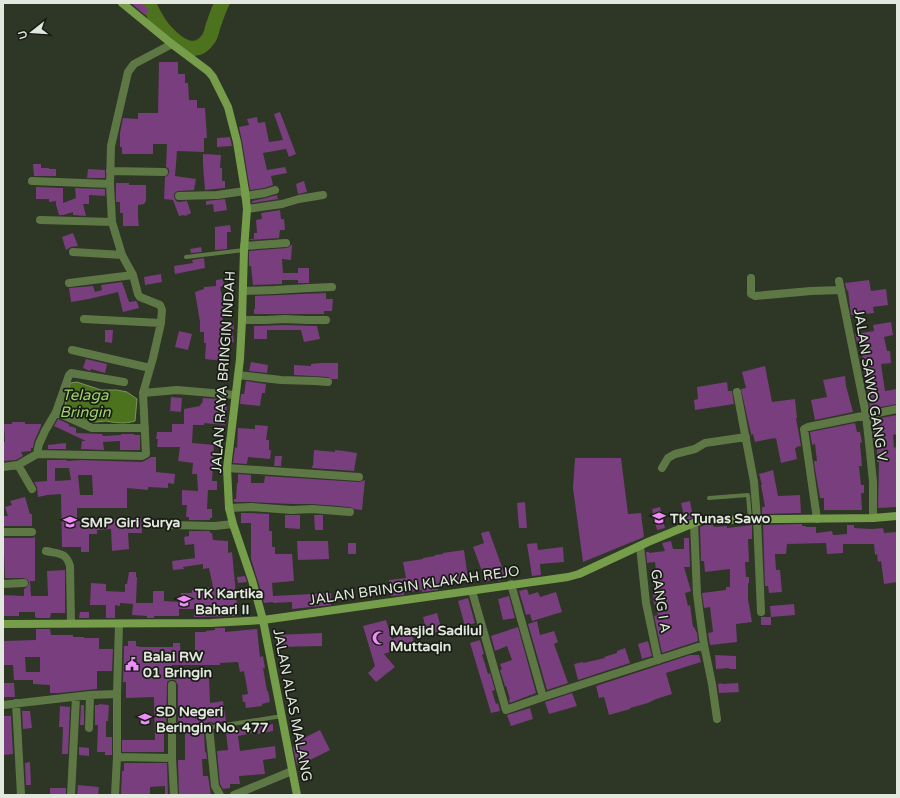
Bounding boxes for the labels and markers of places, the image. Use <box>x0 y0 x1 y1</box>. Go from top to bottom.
school or university icon: TK Tunas Sawo <box>651 510 667 526</box>
place label: TK Tunas Sawo <box>669 510 771 527</box>
school or university icon: SMP Giri Surya <box>62 514 78 530</box>
place label: SMP Giri Surya <box>81 514 181 531</box>
place label: TK Kartika Bahari II <box>194 585 263 618</box>
school or university icon: TK Kartika Bahari II <box>176 593 192 609</box>
place label: Masjid Sadilul Muttaqin <box>390 622 482 655</box>
mosque icon: Masjid Sadilul Muttaqin <box>371 630 387 646</box>
place label: Balai RW 01 Bringin <box>143 648 212 681</box>
public building icon: Balai RW 01 Bringin <box>124 656 140 672</box>
place label: SD Negeri Beringin No. 477 <box>156 703 269 736</box>
school or university icon: SD Negeri Beringin No. 477 <box>137 711 153 727</box>

